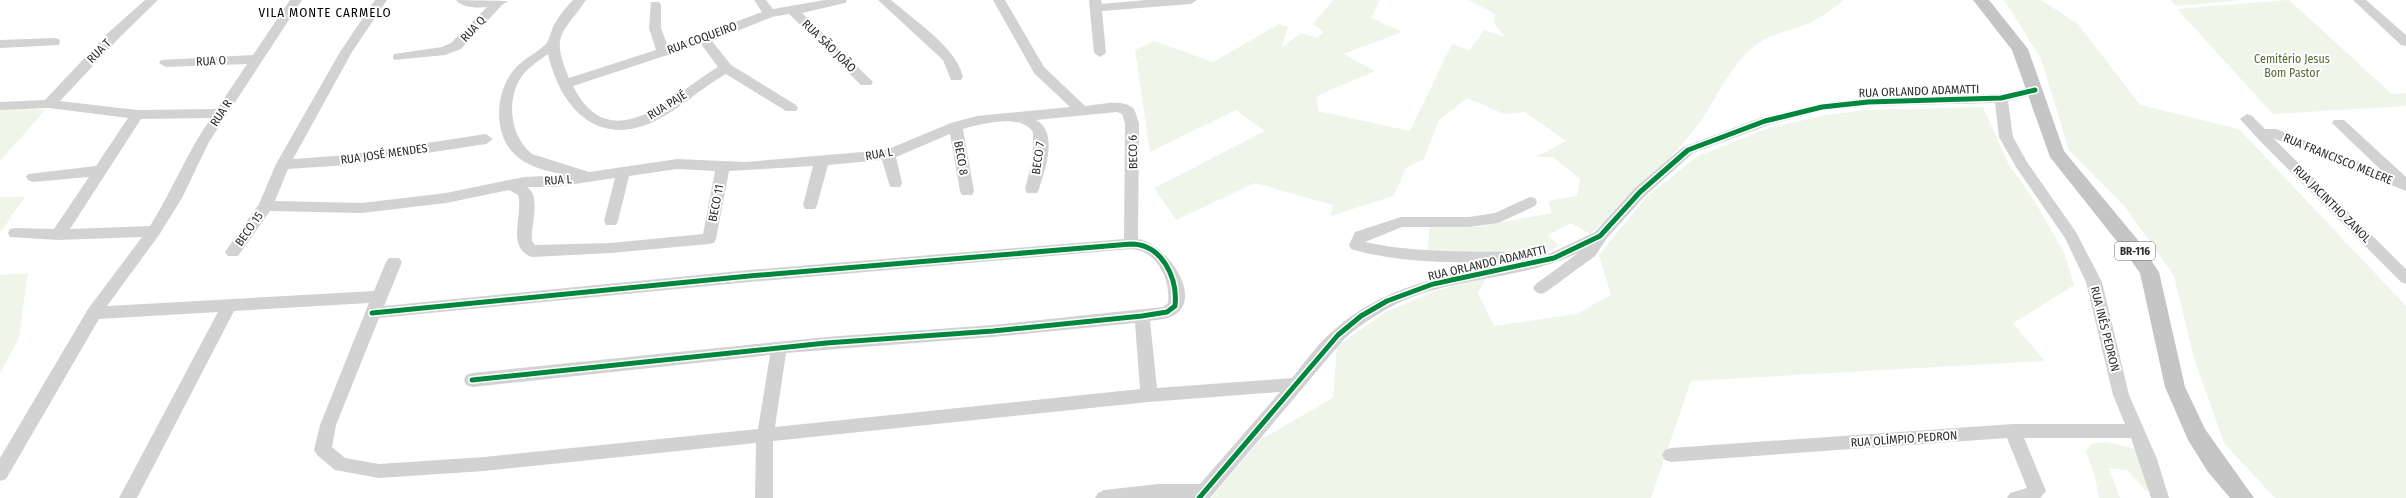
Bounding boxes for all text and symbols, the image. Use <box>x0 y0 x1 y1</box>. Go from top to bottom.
district label: VILA MONTE CARMELO <box>258 5 392 20</box>
street label: RUA Q <box>458 13 489 45</box>
street label: RUA SÃO JOÃO <box>799 16 860 75</box>
street label: RUA COQUEIRO <box>665 19 739 57</box>
street label: RUA T <box>84 36 114 66</box>
park label: Cemitério Jesus Bom Pastor <box>2254 52 2330 80</box>
street label: RUA O <box>196 53 226 69</box>
street label: RUA ORLANDO ADAMATTI <box>1858 82 1980 100</box>
street label: RUA PAJÉ <box>644 87 689 122</box>
street label: RUA R <box>207 97 235 129</box>
street label: RUA FRANCISCO MELERE <box>2281 131 2395 187</box>
street label: BECO 6 <box>1126 135 1140 169</box>
street label: RUA JOSÉ MENDES <box>340 140 428 167</box>
street label: BECO 8 <box>951 140 971 176</box>
street label: BECO 7 <box>1029 140 1047 175</box>
street label: RUA L <box>864 145 895 163</box>
street label: RUA JACINTHO ZANOL <box>2290 162 2374 246</box>
street label: RUA L <box>544 172 573 188</box>
street label: BECO 11 <box>706 183 726 223</box>
street label: BECO 15 <box>232 209 266 249</box>
road number: BR-116 <box>2115 242 2155 260</box>
street label: RUA ORLANDO ADAMATTI <box>1427 243 1547 283</box>
street label: RUA INÊS PEDRON <box>2088 285 2123 373</box>
street label: RUA OLÍMPIO PEDRON <box>1850 427 1958 450</box>

